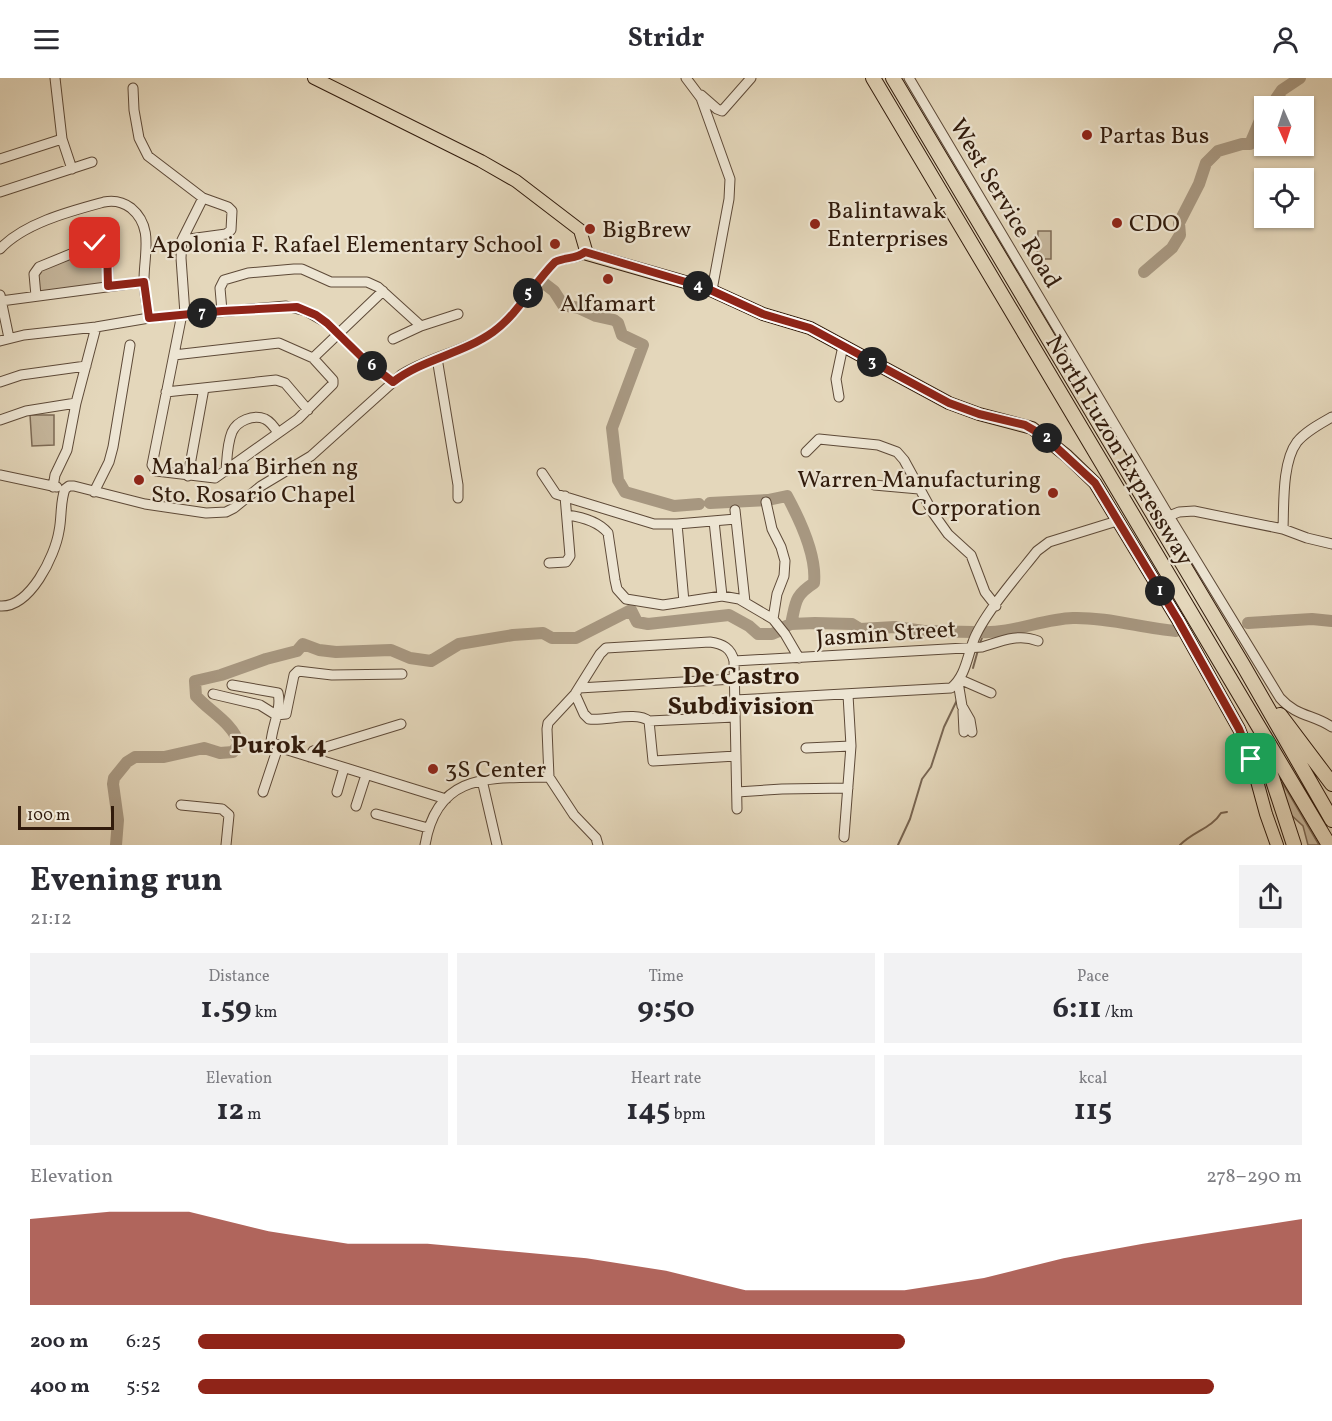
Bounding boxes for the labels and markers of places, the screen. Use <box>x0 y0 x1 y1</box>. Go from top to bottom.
place label: Partas Bus <box>1099 120 1209 154</box>
marker: Partas Bus <box>1080 128 1094 142</box>
place label: Balintawak Enterprises <box>827 195 948 257</box>
place label: CDO <box>1129 208 1180 242</box>
place label: BigBrew <box>602 214 692 248</box>
marker: CDO <box>1110 216 1124 230</box>
pin <box>69 217 120 268</box>
marker: Balintawak Enterprises <box>808 217 822 231</box>
marker: BigBrew <box>583 222 597 236</box>
place label: Apolonia F. Rafael Elementary School <box>151 229 543 263</box>
marker: Apolonia F. Rafael Elementary School <box>548 237 562 251</box>
pin: 4 <box>683 271 713 301</box>
marker: Alfamart <box>601 272 615 286</box>
pin: 5 <box>513 278 543 308</box>
place label: Alfamart <box>560 288 656 322</box>
pin: 7 <box>187 298 217 328</box>
pin: 3 <box>857 347 887 377</box>
pin: 6 <box>357 351 387 381</box>
pin: 2 <box>1032 423 1062 453</box>
place label: Mahal na Birhen ng Sto. Rosario Chapel <box>151 451 358 513</box>
place label: Warren Manufacturing Corporation <box>797 464 1041 526</box>
marker: Mahal na Birhen ng Sto. Rosario Chapel <box>132 473 146 487</box>
marker: Warren Manufacturing Corporation <box>1046 486 1060 500</box>
pin: 1 <box>1145 576 1175 606</box>
pin <box>1225 733 1276 784</box>
place label: 3S Center <box>445 754 546 788</box>
marker: 3S Center <box>426 762 440 776</box>

